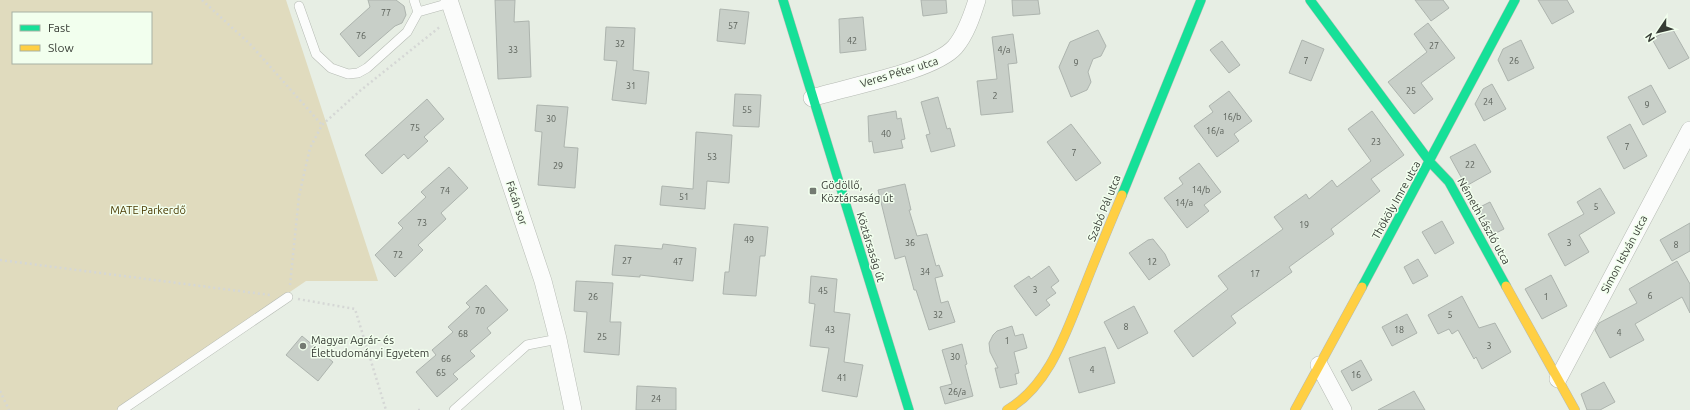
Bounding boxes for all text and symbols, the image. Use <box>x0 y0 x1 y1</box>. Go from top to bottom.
house number: 77 <box>381 8 391 18</box>
legend <box>12 12 152 64</box>
north arrow <box>1638 12 1678 52</box>
text: Fast <box>48 21 70 34</box>
house number: 57 <box>728 21 738 31</box>
house number: 76 <box>356 31 366 41</box>
text: N <box>1643 31 1657 45</box>
house number: 42 <box>847 36 857 46</box>
house number: 32 <box>615 39 625 49</box>
text: Slow <box>48 41 74 54</box>
house number: 27 <box>1429 41 1439 51</box>
house number: 33 <box>508 45 518 55</box>
house number: 4/a <box>998 45 1010 55</box>
street label: Veres Péter utca <box>859 54 939 90</box>
house number: 7 <box>1303 56 1309 66</box>
house number: 26 <box>1509 56 1519 66</box>
house number: 9 <box>1073 58 1079 68</box>
house number: 31 <box>626 81 636 91</box>
house number: 25 <box>1406 86 1416 96</box>
house number: 2 <box>992 91 998 101</box>
house number: 24 <box>1483 97 1493 107</box>
house number: 9 <box>1644 100 1650 110</box>
house number: 55 <box>742 105 752 115</box>
house number: 16/b <box>1223 112 1241 122</box>
house number: 30 <box>546 114 556 124</box>
house number: 75 <box>410 123 420 133</box>
house number: 16/a <box>1206 126 1224 136</box>
house number: 40 <box>881 129 891 139</box>
house number: 23 <box>1371 137 1381 147</box>
house number: 7 <box>1624 142 1630 152</box>
house number: 7 <box>1071 148 1077 158</box>
house number: 53 <box>707 152 717 162</box>
street label: Thököly Imre utca <box>1370 159 1422 241</box>
house number: 22 <box>1465 160 1475 170</box>
house number: 29 <box>553 161 563 171</box>
street label: Szabó Pál utca <box>1085 173 1123 243</box>
street label: Németh László utca <box>1455 176 1513 266</box>
street label: Fácán sor <box>504 179 530 227</box>
place label: Gödöllő, Köztársaság út <box>821 179 894 204</box>
house number: 14/b <box>1192 185 1210 195</box>
house number: 74 <box>440 186 450 196</box>
marker: Gödöllő, Köztársaság út <box>808 186 818 196</box>
house number: 51 <box>679 192 689 202</box>
house number: 14/a <box>1175 198 1193 208</box>
house number: 5 <box>1593 202 1599 212</box>
park label: MATE Parkerdő <box>110 204 186 216</box>
street label: Köztársaság út <box>855 211 888 284</box>
street label: Simon István utca <box>1598 213 1650 295</box>
house number: 73 <box>417 218 427 228</box>
house number: 19 <box>1299 220 1309 230</box>
house number: 49 <box>744 235 754 245</box>
house number: 36 <box>905 238 915 248</box>
house number: 3 <box>1566 238 1572 248</box>
house number: 8 <box>1673 240 1679 250</box>
house number: 72 <box>393 250 403 260</box>
house number: 27 <box>622 256 632 266</box>
house number: 47 <box>673 257 683 267</box>
house number: 12 <box>1147 257 1157 267</box>
house number: 34 <box>920 267 930 277</box>
house number: 17 <box>1250 269 1260 279</box>
house number: 3 <box>1032 285 1038 295</box>
house number: 45 <box>818 286 828 296</box>
house number: 6 <box>1647 291 1653 301</box>
house number: 26 <box>588 292 598 302</box>
house number: 1 <box>1543 292 1549 302</box>
house number: 70 <box>475 306 485 316</box>
house number: 32 <box>933 310 943 320</box>
house number: 5 <box>1447 310 1453 320</box>
house number: 8 <box>1123 322 1129 332</box>
house number: 43 <box>825 325 835 335</box>
house number: 18 <box>1394 325 1404 335</box>
house number: 4 <box>1616 328 1622 338</box>
house number: 68 <box>458 329 468 339</box>
house number: 25 <box>597 332 607 342</box>
place label: Magyar Agrár- és Élettudományi Egyetem <box>311 334 429 359</box>
house number: 1 <box>1004 336 1010 346</box>
marker: Magyar Agrár- és Élettudományi Egyetem <box>298 341 308 351</box>
house number: 3 <box>1486 341 1492 351</box>
house number: 30 <box>950 352 960 362</box>
house number: 66 <box>441 354 451 364</box>
house number: 4 <box>1089 365 1095 375</box>
house number: 65 <box>436 368 446 378</box>
house number: 16 <box>1351 370 1361 380</box>
house number: 41 <box>837 373 847 383</box>
house number: 26/a <box>948 387 966 397</box>
house number: 24 <box>651 394 661 404</box>

